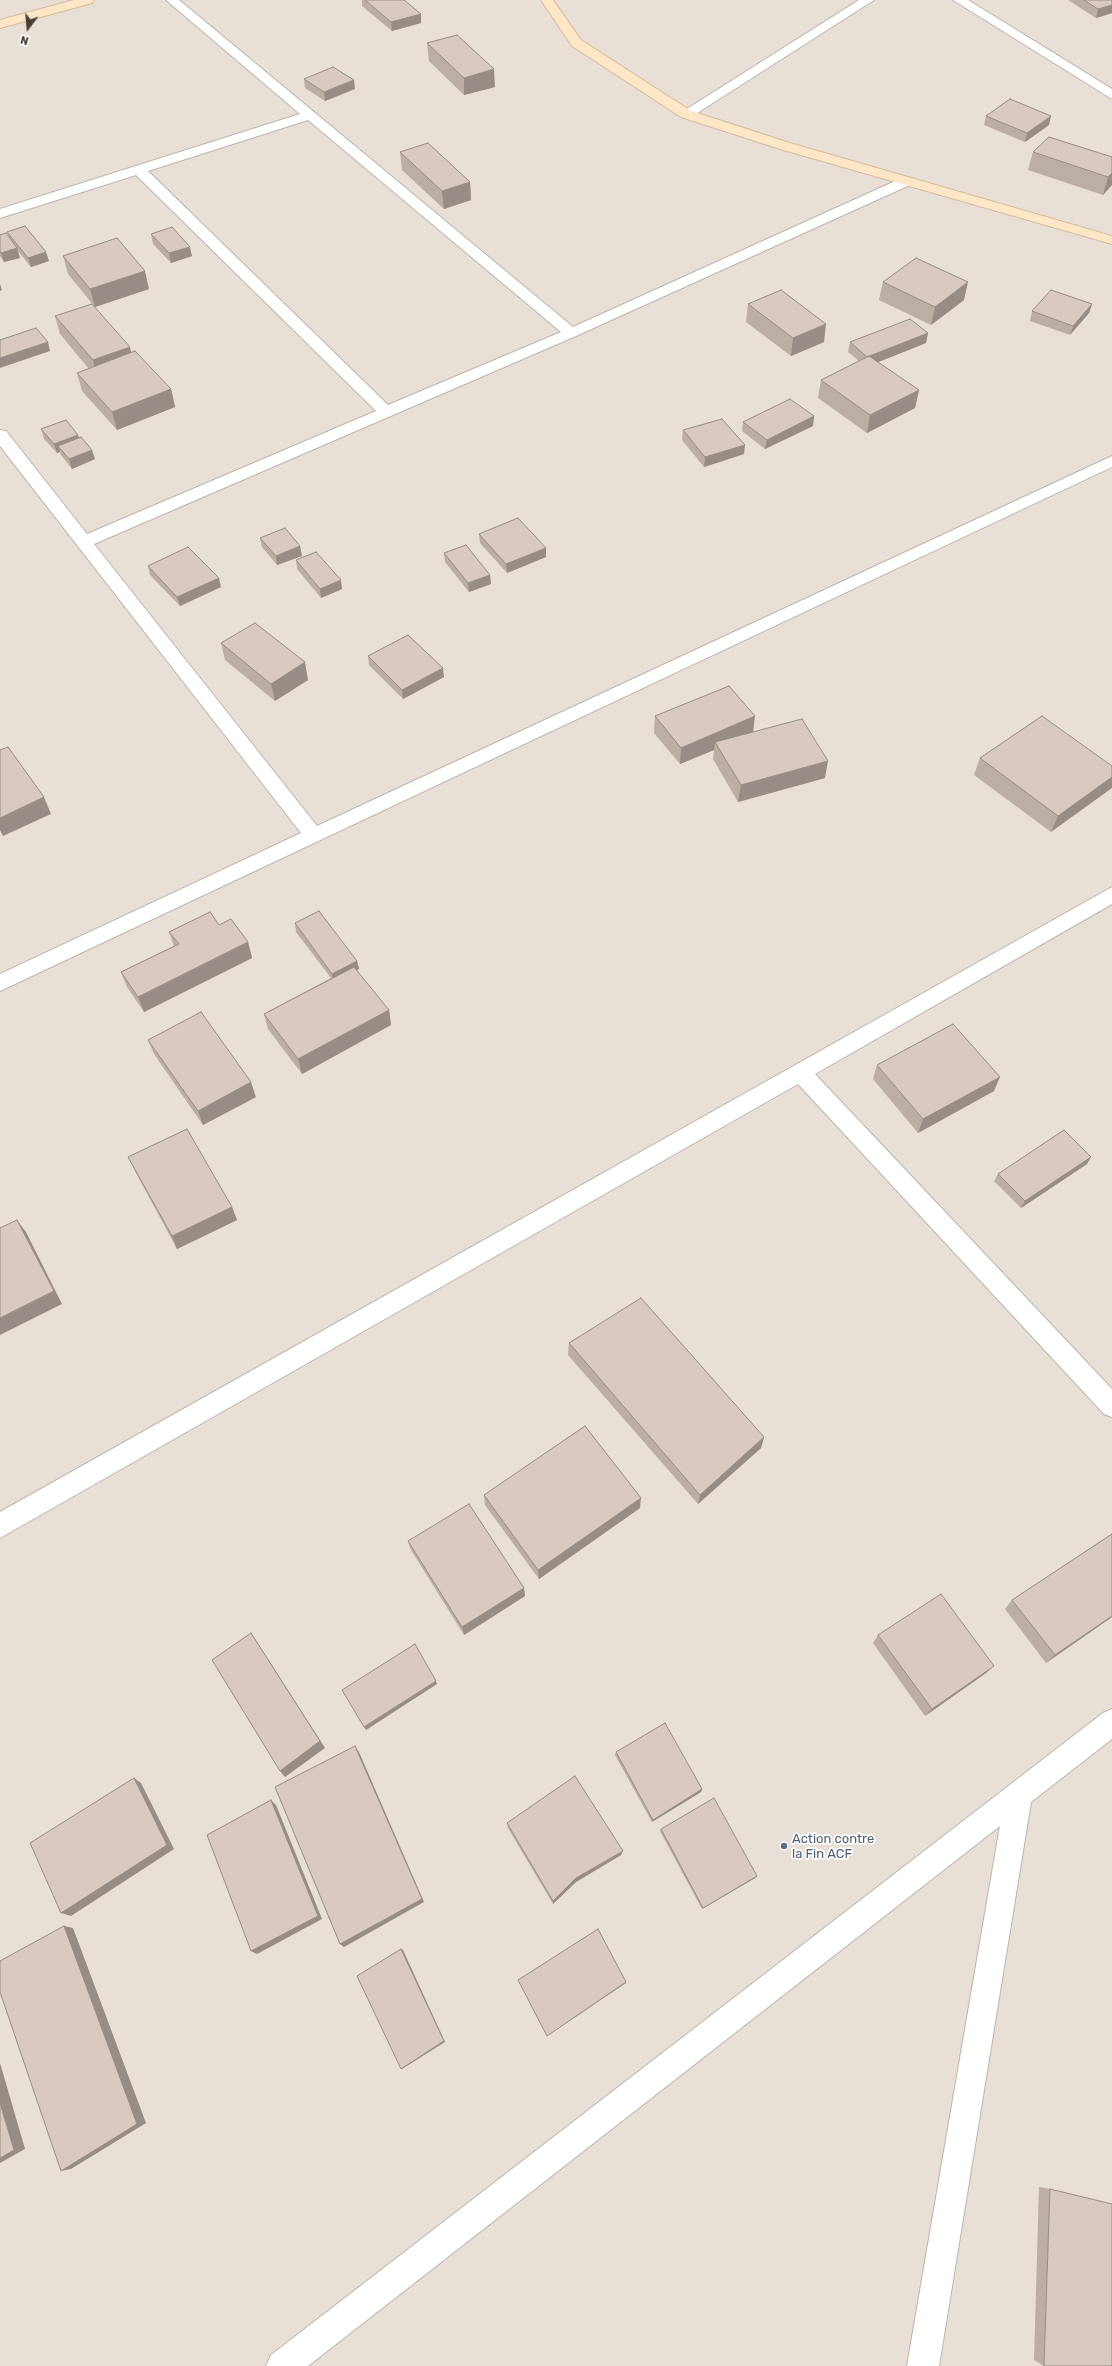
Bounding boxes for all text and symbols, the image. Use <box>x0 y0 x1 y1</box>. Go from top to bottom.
north arrow <box>8 8 48 48</box>
text: N <box>19 33 30 47</box>
place label: Action contre la Fin ACF <box>792 1831 874 1862</box>
marker: Action contre la Fin ACF <box>779 1841 789 1851</box>

